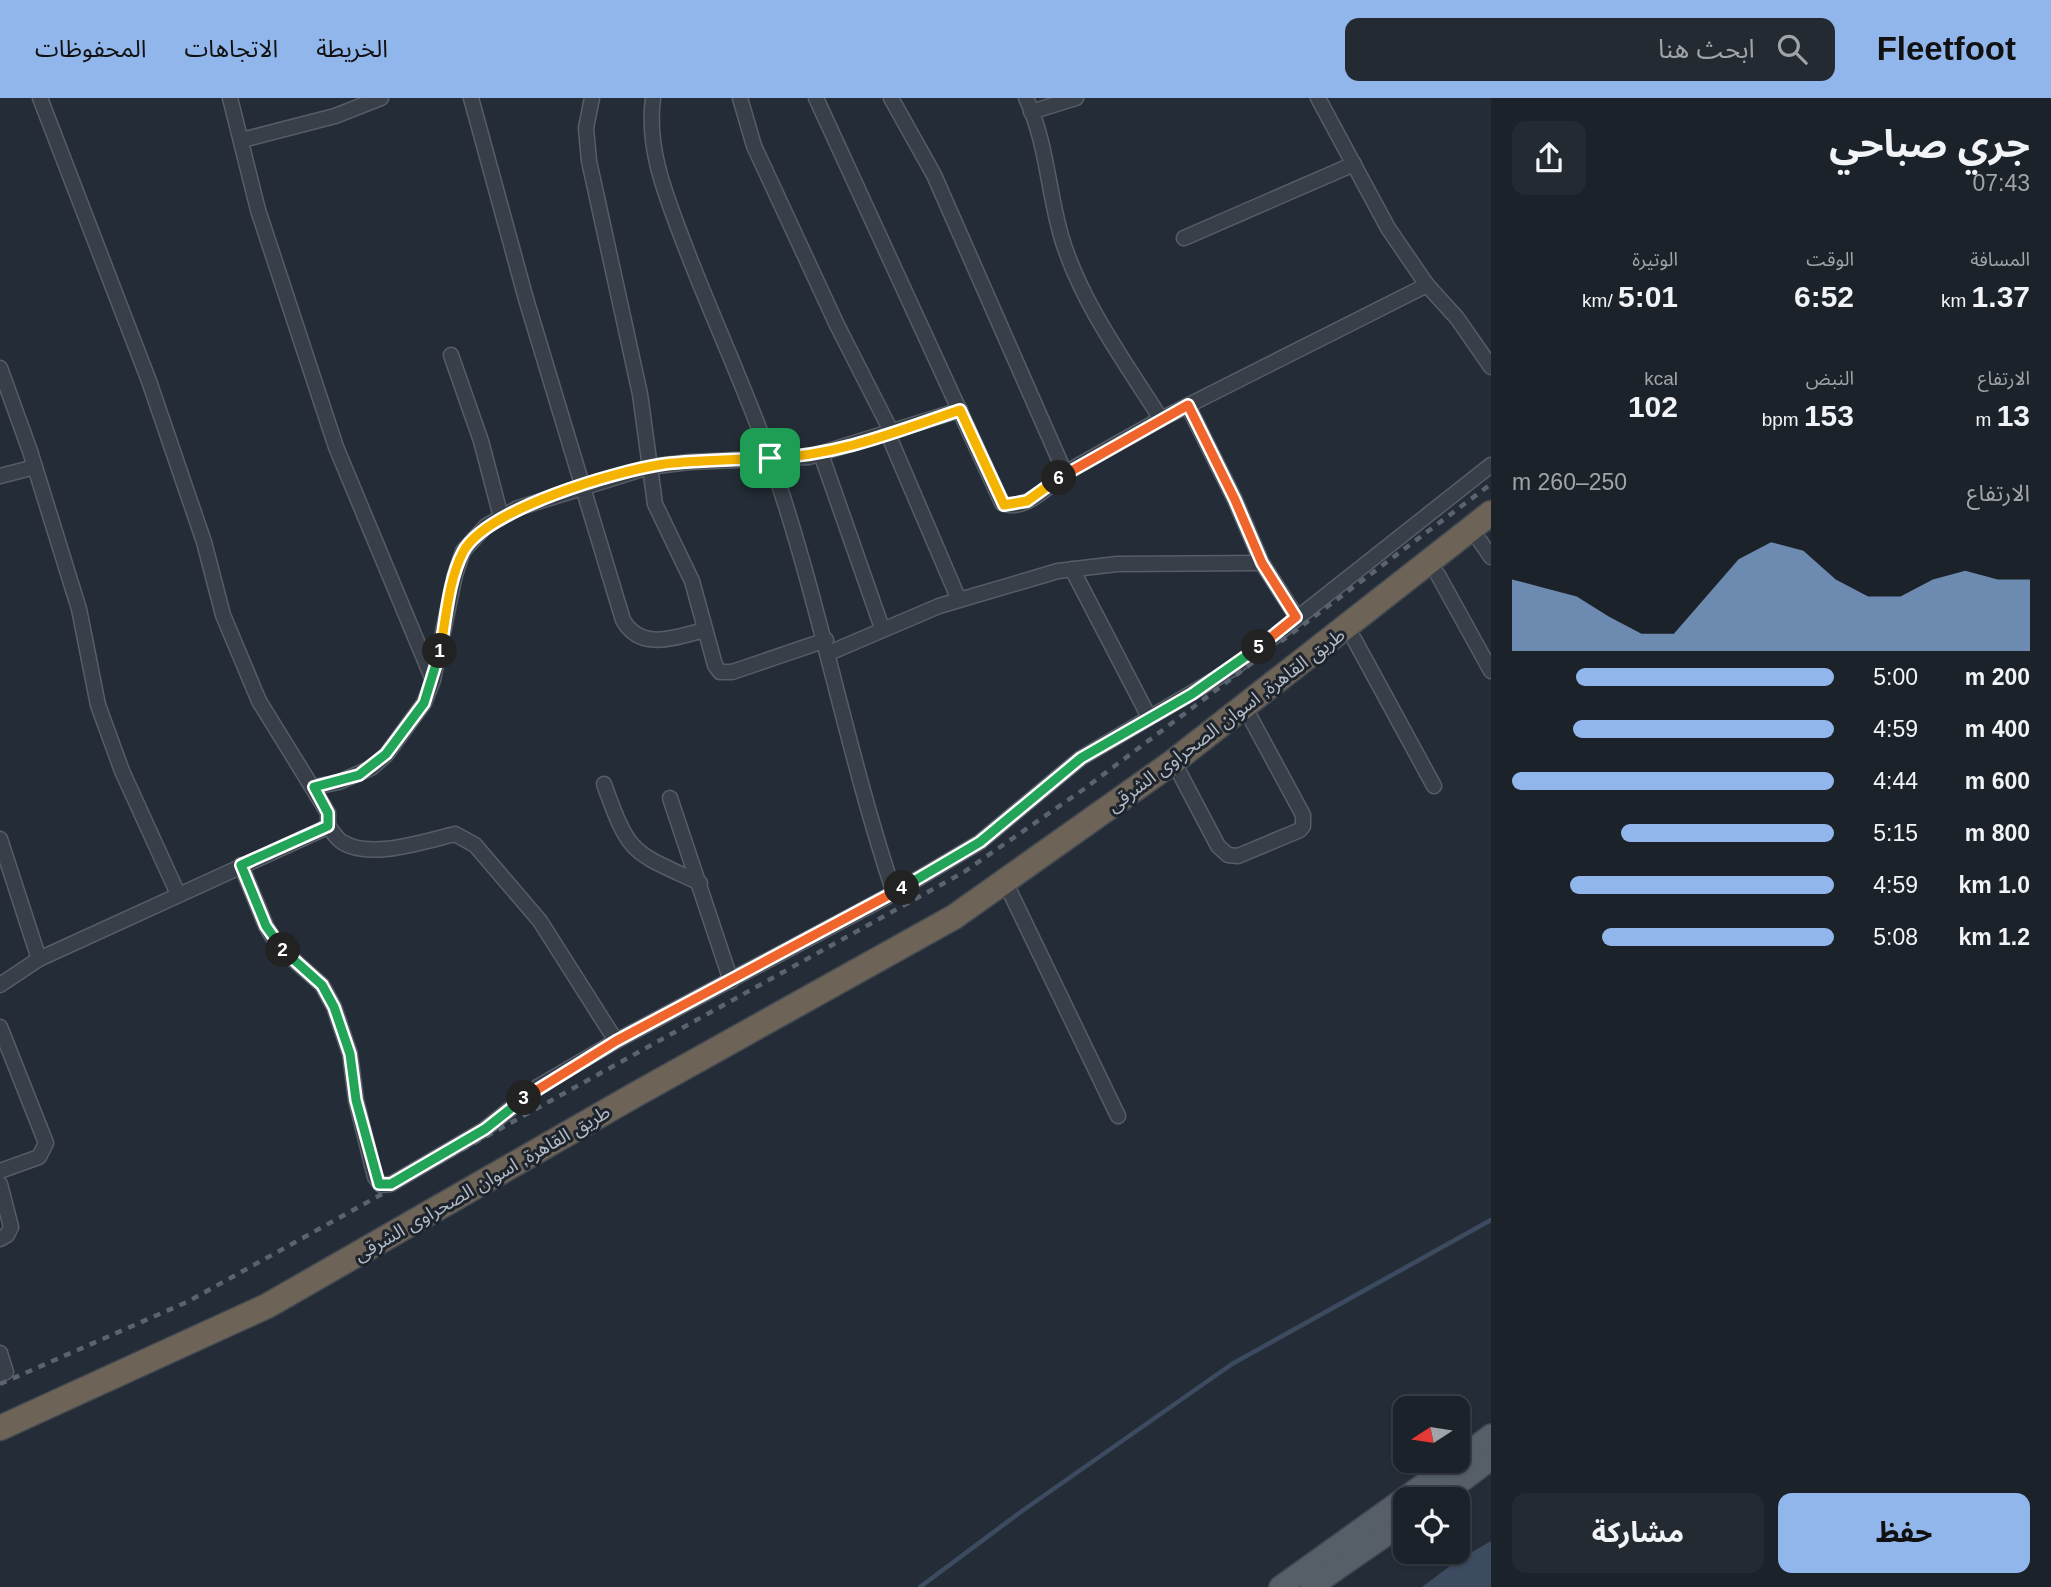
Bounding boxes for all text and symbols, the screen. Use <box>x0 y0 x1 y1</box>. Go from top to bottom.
search box <box>1345 18 1835 81</box>
icon: search <box>1773 30 1811 68</box>
text: Fleetfoot <box>1877 30 2016 67</box>
text: ابحث هنا <box>1658 34 1755 64</box>
text: المحفوظات <box>35 35 146 62</box>
text: الاتجاهات <box>184 35 278 62</box>
text: الخريطة <box>316 35 388 62</box>
button: share <box>1512 121 1586 195</box>
text: جري صباحي <box>1829 123 2030 165</box>
text: 07:43 <box>1972 170 2030 196</box>
text: الوتيرة <box>1632 249 1678 270</box>
text: الوقت <box>1806 249 1854 270</box>
text: المسافة <box>1970 249 2030 270</box>
text: 5:01 <box>1618 280 1678 313</box>
text: 6:52 <box>1794 280 1854 313</box>
text: 1.37 <box>1972 280 2030 313</box>
text: /km <box>1582 290 1618 311</box>
text: km <box>1941 290 1972 311</box>
text: kcal <box>1644 368 1678 389</box>
text: النبض <box>1806 368 1854 389</box>
text: الارتفاع <box>1978 368 2030 389</box>
text: 102 <box>1628 390 1678 423</box>
text: 153 <box>1804 399 1854 432</box>
text: 13 <box>1997 399 2030 432</box>
text: bpm <box>1762 409 1804 430</box>
text: m <box>1976 409 1997 430</box>
pin <box>740 428 800 488</box>
icon: arrive <box>751 439 789 477</box>
pin: 6 <box>1042 460 1076 496</box>
text: 6 <box>1053 467 1064 488</box>
text: 250–260 m <box>1512 469 1627 495</box>
text: الارتفاع <box>1967 480 2030 506</box>
street label: طريق القاهرة, اسوان الصحراوى الشرقى <box>1103 624 1350 817</box>
pin: 5 <box>1242 630 1276 664</box>
pin: 1 <box>422 634 458 668</box>
text: 5 <box>1253 636 1264 657</box>
text: 1 <box>434 640 445 661</box>
text: 5:00 <box>1873 664 1918 690</box>
text: 200 m <box>1965 664 2030 690</box>
text: 4:59 <box>1873 716 1918 742</box>
text: 400 m <box>1965 716 2030 742</box>
text: 4:44 <box>1873 768 1918 794</box>
text: 600 m <box>1965 768 2030 794</box>
text: 5:15 <box>1873 820 1918 846</box>
text: 800 m <box>1965 820 2030 846</box>
pin: 4 <box>884 870 920 906</box>
text: 4:59 <box>1873 872 1918 898</box>
text: 1.0 km <box>1958 872 2030 898</box>
text: 4 <box>896 877 907 898</box>
text: 5:08 <box>1873 924 1918 950</box>
text: 1.2 km <box>1958 924 2030 950</box>
pin: 2 <box>266 932 300 968</box>
text: 2 <box>277 939 288 960</box>
pin: 3 <box>506 1080 542 1116</box>
text: 3 <box>518 1087 529 1108</box>
street label: طريق القاهرة, اسوان الصحراوى الشرقى <box>350 1101 614 1266</box>
north arrow <box>1393 1396 1470 1474</box>
map controls <box>1393 1396 1470 1564</box>
button: locate <box>1393 1487 1470 1564</box>
button: مشاركة <box>1512 1493 1764 1573</box>
button: حفظ <box>1778 1493 2030 1573</box>

